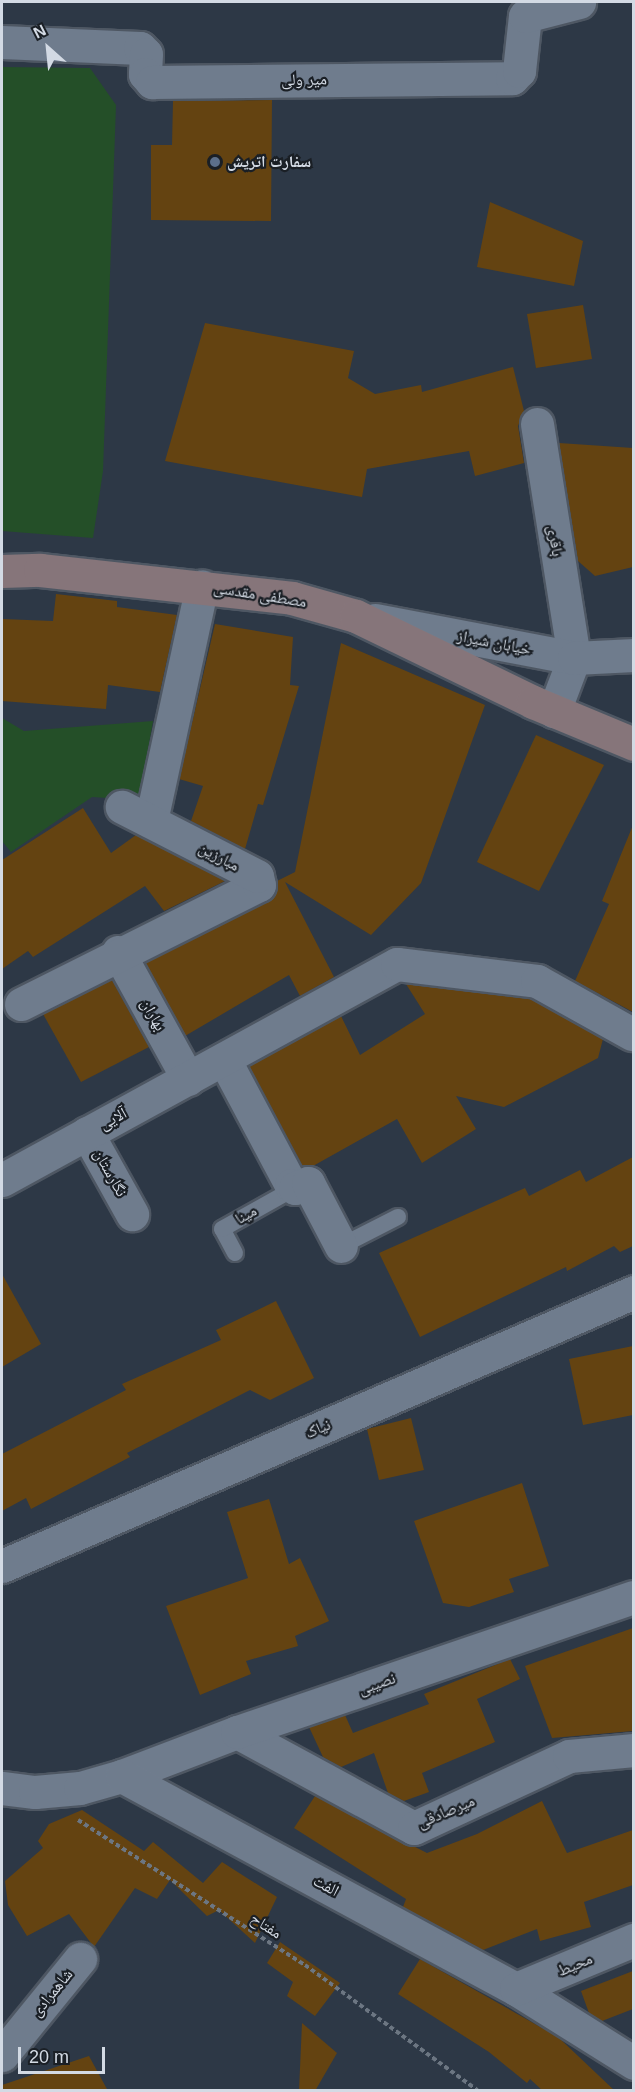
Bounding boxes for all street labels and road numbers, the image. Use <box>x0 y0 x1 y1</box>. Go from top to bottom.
street label: میر ولی <box>281 70 327 90</box>
street label: باقری <box>543 524 567 558</box>
street label: مصطفی مقدسی <box>212 578 308 612</box>
street label: خیابان شیراز <box>455 626 533 660</box>
street label: مبارزین <box>195 838 243 876</box>
street label: بهاران <box>136 996 170 1034</box>
street label: آلایی <box>96 1104 130 1134</box>
street label: نگارستان <box>89 1146 131 1200</box>
street label: مینا <box>232 1201 260 1229</box>
street label: نیاک <box>302 1415 334 1443</box>
street label: نصیبی <box>356 1669 398 1699</box>
street label: میرصادقی <box>414 1791 478 1833</box>
street label: الفت <box>310 1871 342 1901</box>
street label: مفتاح <box>247 1909 285 1943</box>
street label: محیط <box>555 1949 595 1981</box>
street label: شاهمرادی <box>27 1965 77 2021</box>

